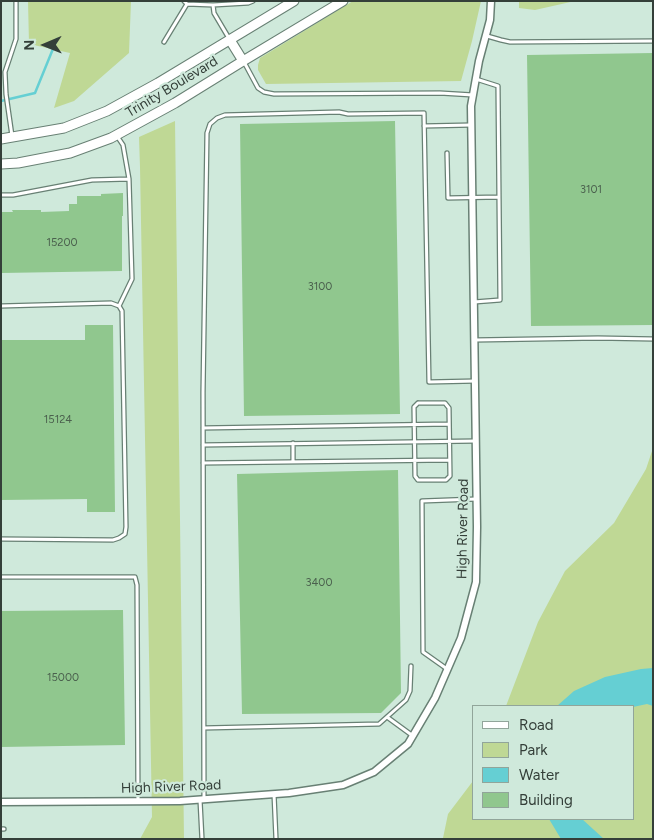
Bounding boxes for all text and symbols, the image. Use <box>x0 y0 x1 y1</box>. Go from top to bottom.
north arrow <box>20 20 70 70</box>
text: N <box>21 40 38 51</box>
street label: Trinity Boulevard <box>123 53 221 121</box>
house number: 3101 <box>580 183 602 197</box>
house number: 15200 <box>46 236 78 250</box>
house number: 3100 <box>308 280 332 294</box>
house number: 15124 <box>44 413 72 427</box>
street label: High River Road <box>454 479 472 579</box>
house number: 3400 <box>306 576 332 590</box>
house number: 15000 <box>47 671 79 685</box>
legend <box>472 705 634 820</box>
text: Road <box>519 716 554 734</box>
text: Park <box>519 741 548 759</box>
text: Water <box>519 766 559 784</box>
street label: High River Road <box>121 777 221 797</box>
text: Building <box>519 791 573 809</box>

